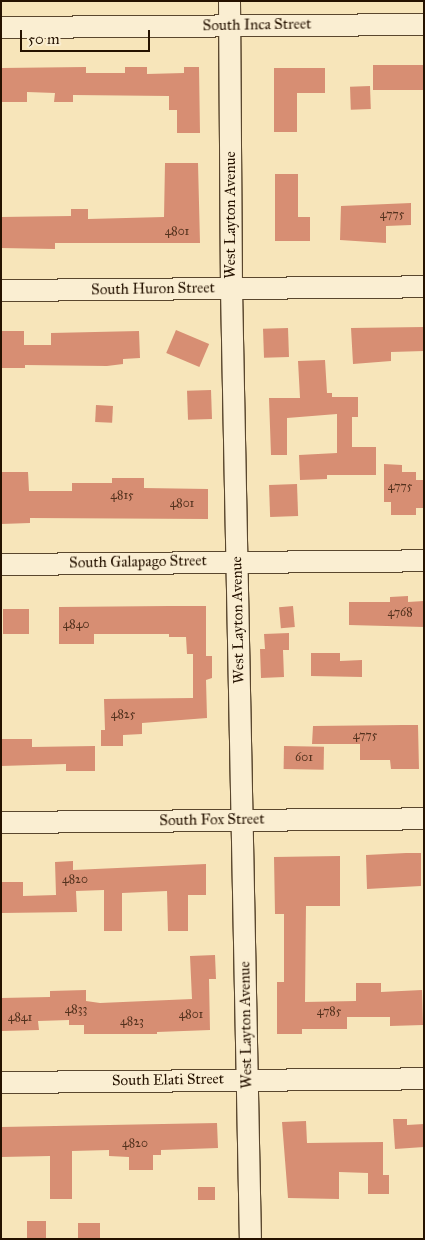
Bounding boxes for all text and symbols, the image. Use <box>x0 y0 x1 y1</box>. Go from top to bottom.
street label: South Inca Street <box>202 15 312 35</box>
scale bar <box>22 20 152 52</box>
text: 50 m <box>28 30 60 48</box>
street label: West Layton Avenue <box>222 151 240 279</box>
house number: 4775 <box>380 208 404 222</box>
house number: 4801 <box>165 225 189 239</box>
street label: South Huron Street <box>91 279 215 299</box>
house number: 4775 <box>388 480 412 494</box>
house number: 4815 <box>110 489 134 503</box>
house number: 4801 <box>170 497 194 511</box>
street label: South Galapago Street <box>69 552 207 572</box>
street label: West Layton Avenue <box>228 556 248 684</box>
house number: 4768 <box>387 606 413 620</box>
house number: 4840 <box>63 618 89 632</box>
house number: 4825 <box>111 708 135 722</box>
house number: 4775 <box>353 729 377 743</box>
house number: 601 <box>295 751 313 765</box>
street label: South Fox Street <box>159 810 265 830</box>
house number: 4820 <box>62 873 88 887</box>
street label: West Layton Avenue <box>236 961 256 1089</box>
house number: 4833 <box>65 1003 87 1017</box>
house number: 4785 <box>317 1005 341 1019</box>
house number: 4801 <box>179 1008 203 1022</box>
house number: 4841 <box>8 1011 32 1025</box>
house number: 4823 <box>120 1015 144 1029</box>
street label: South Elati Street <box>112 1070 224 1090</box>
house number: 4820 <box>122 1137 148 1151</box>

